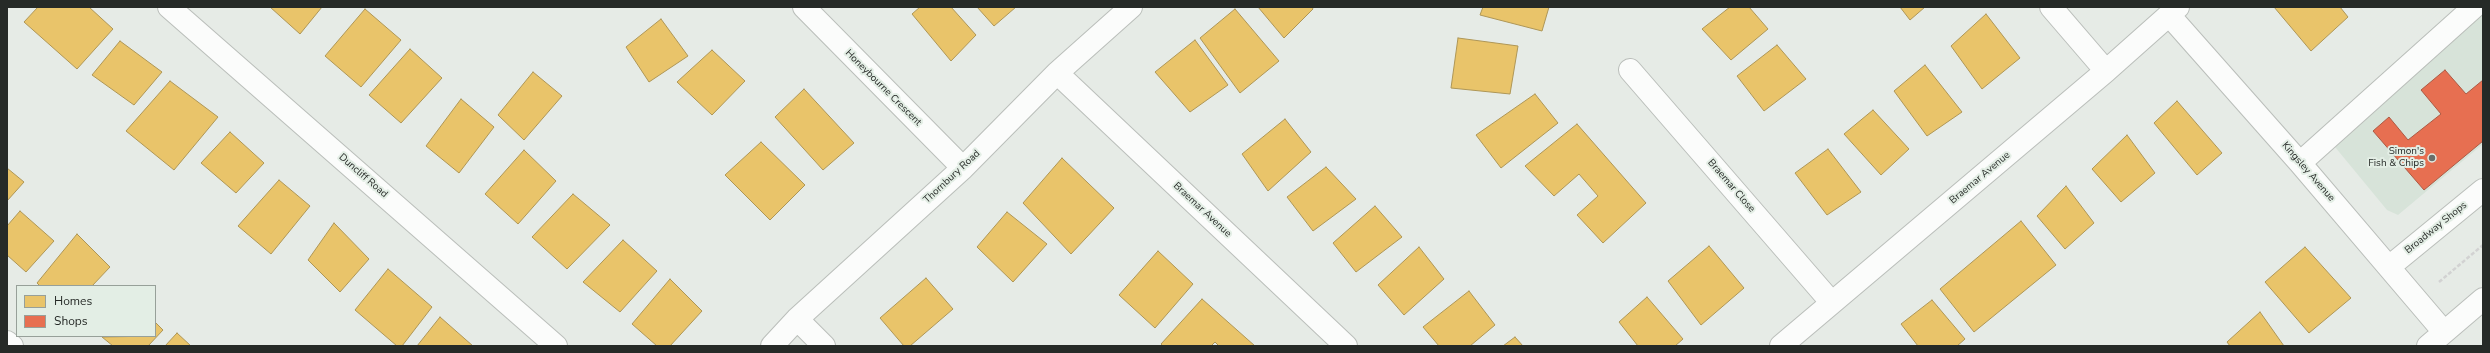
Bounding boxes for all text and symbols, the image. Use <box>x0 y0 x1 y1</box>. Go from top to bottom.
street label: Honeybourne Crescent <box>842 47 924 129</box>
street label: Kingsley Avenue <box>2279 140 2337 204</box>
place label: Simon's Fish & Chips <box>2368 146 2424 170</box>
street label: Thornbury Road <box>921 148 983 206</box>
street label: Braemar Avenue <box>1947 149 2013 207</box>
street label: Duncliff Road <box>336 151 390 201</box>
marker: Simon's Fish & Chips <box>2427 153 2437 163</box>
street label: Braemar Close <box>1705 157 1757 215</box>
street label: Braemar Avenue <box>1170 180 1234 240</box>
street label: Broadway Shops <box>2403 199 2469 257</box>
legend <box>16 285 156 337</box>
text: Homes <box>54 293 92 309</box>
text: Shops <box>54 313 88 329</box>

